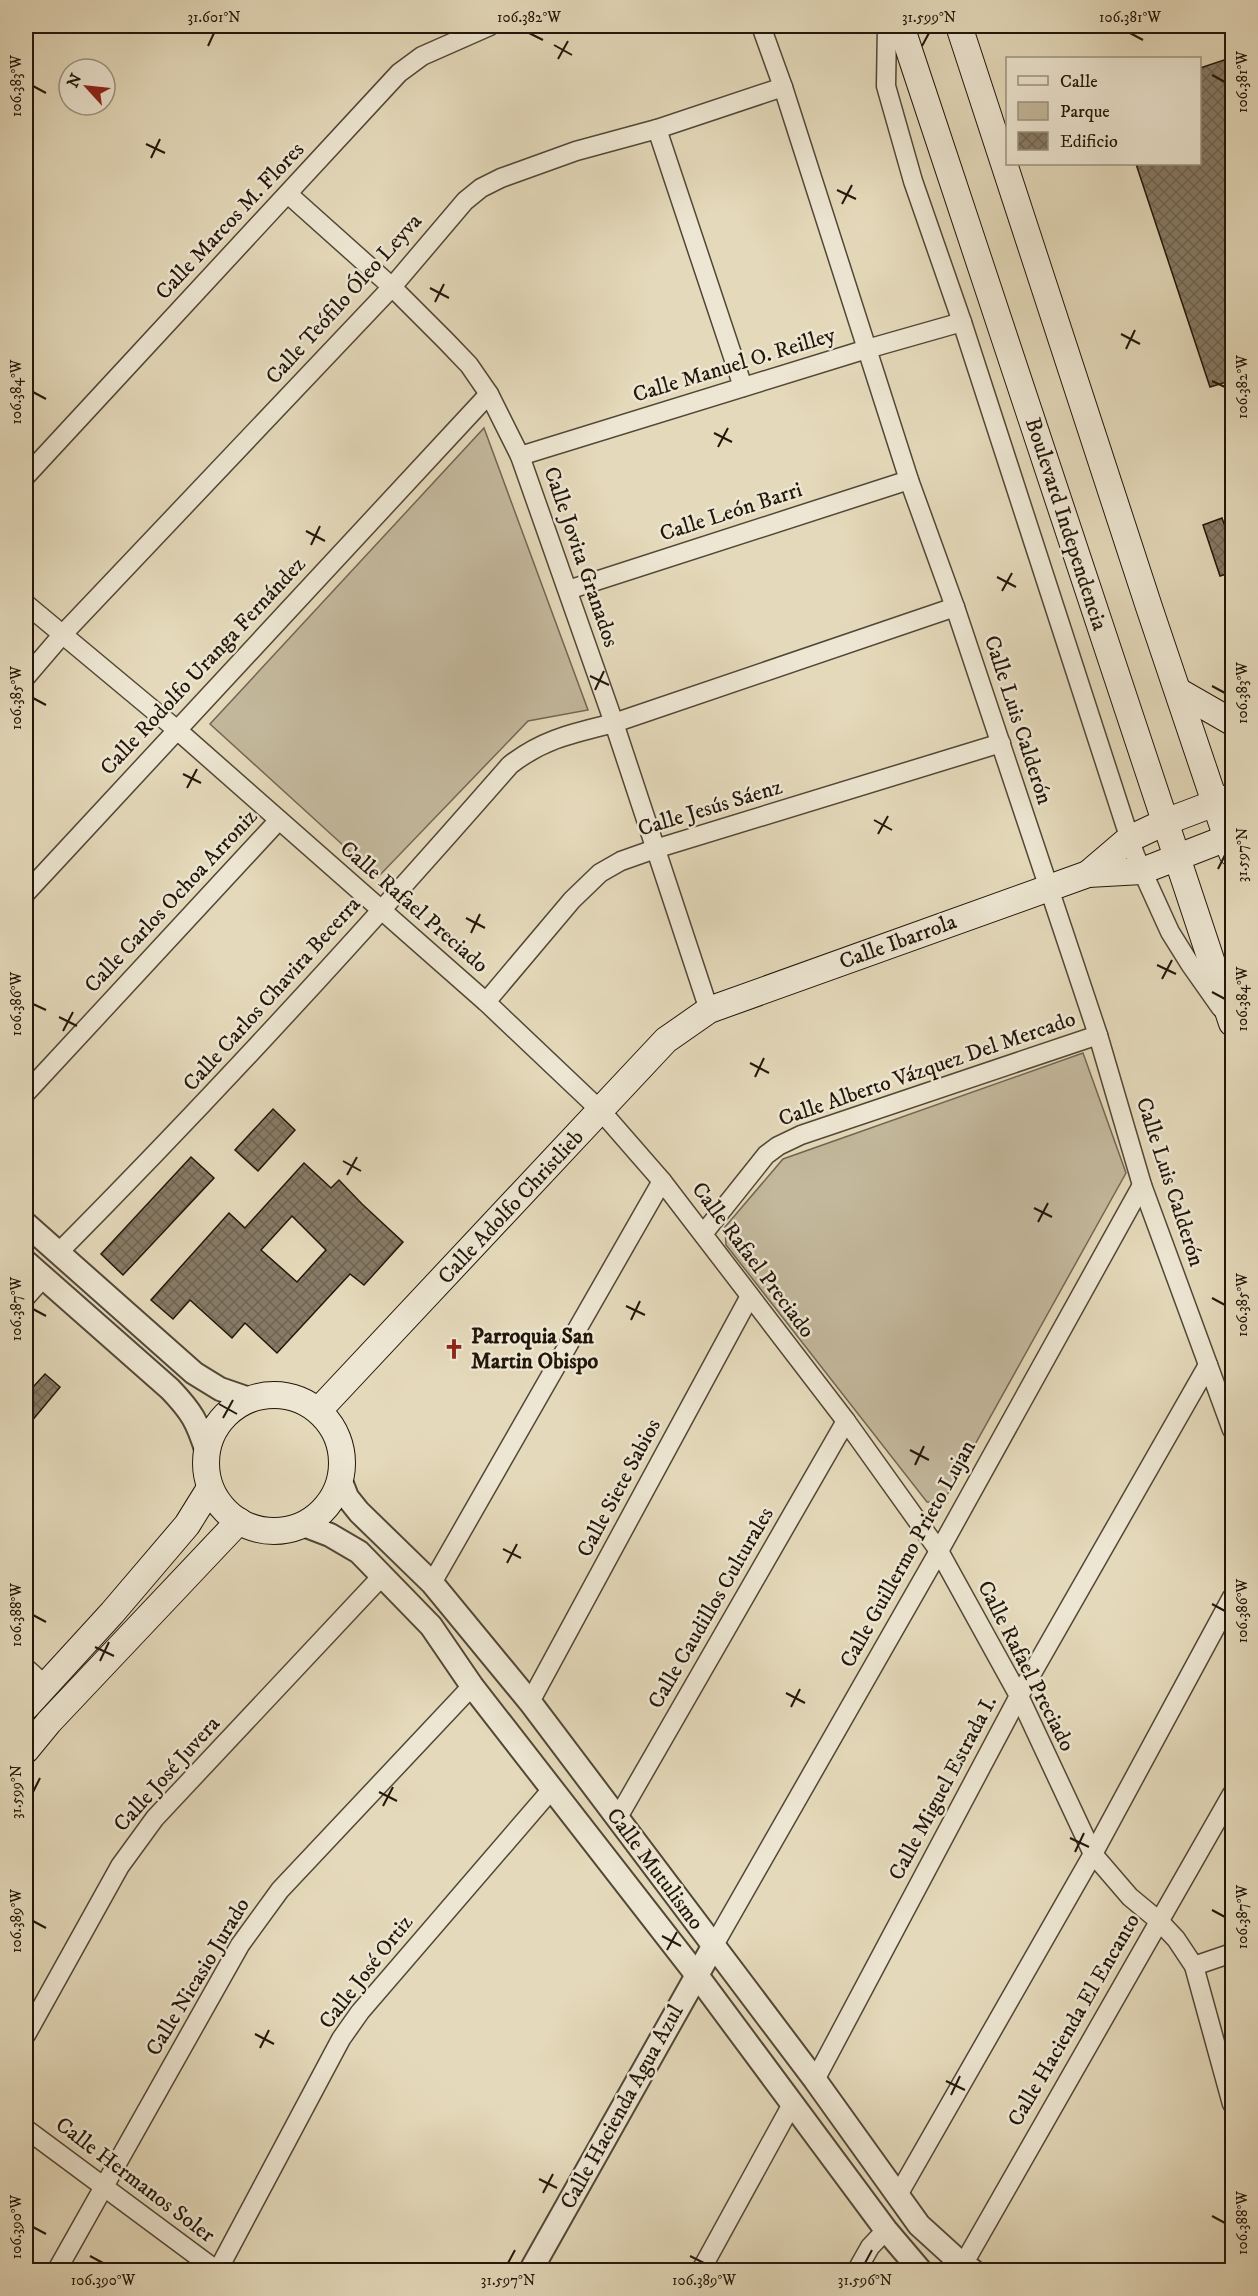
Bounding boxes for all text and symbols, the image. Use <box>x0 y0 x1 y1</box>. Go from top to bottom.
text: 31.601°N <box>187 8 241 27</box>
text: 106.382°W <box>497 8 561 27</box>
text: 31.599°N <box>902 8 956 27</box>
text: 106.381°W <box>1099 8 1161 27</box>
text: 106.381°W <box>1233 51 1252 113</box>
text: 106.383°W <box>7 55 26 117</box>
north arrow <box>57 57 117 117</box>
legend <box>1006 57 1201 165</box>
text: N <box>63 70 86 91</box>
text: Calle <box>1060 71 1098 93</box>
text: Parque <box>1060 101 1110 123</box>
text: Edificio <box>1060 131 1118 153</box>
street label: Calle Marcos M. Flores <box>150 136 310 306</box>
street label: Calle Teófilo Óleo Leyva <box>259 207 428 390</box>
street label: Calle Manuel O. Reilley <box>630 321 839 409</box>
text: 106.382°W <box>1233 355 1252 419</box>
text: 106.384°W <box>7 359 26 425</box>
street label: Boulevard Independencia <box>1019 414 1113 634</box>
street label: Calle Jovita Granados <box>537 463 625 651</box>
street label: Calle León Barri <box>656 476 806 548</box>
street label: Calle Rodolfo Uranga Fernández <box>95 551 312 781</box>
street label: Calle Luis Calderón <box>978 632 1058 808</box>
text: 106.383°W <box>1233 662 1252 724</box>
text: 106.385°W <box>7 666 26 730</box>
street label: Calle Jesús Sáenz <box>635 773 786 843</box>
street label: Calle Carlos Ochoa Arroniz <box>79 803 263 998</box>
text: 31.597°N <box>1233 828 1252 882</box>
street label: Calle Rafael Preciado <box>334 835 494 979</box>
street label: Calle Carlos Chavira Becerra <box>177 891 367 1097</box>
street label: Calle Ibarrola <box>836 908 961 976</box>
text: 106.384°W <box>1233 966 1252 1032</box>
text: 106.386°W <box>7 972 26 1036</box>
street label: Calle Alberto Vázquez Del Mercado <box>775 1005 1079 1133</box>
street label: Calle Luis Calderón <box>1130 1094 1210 1270</box>
street label: Calle Adolfo Christlieb <box>432 1124 590 1290</box>
street label: Calle Rafael Preciado <box>686 1177 820 1343</box>
text: 106.385°W <box>1233 1273 1252 1337</box>
text: 106.387°W <box>7 1277 26 1341</box>
place label: Parroquia San Martin Obispo <box>471 1323 599 1375</box>
church icon: Parroquia San Martin Obispo <box>442 1337 466 1361</box>
street label: Calle Siete Sabios <box>571 1414 667 1562</box>
street label: Calle Guillermo Prieto Lujan <box>834 1435 982 1672</box>
street label: Calle Caudillos Culturales <box>642 1502 780 1714</box>
street label: Calle Rafael Preciado <box>971 1576 1081 1756</box>
text: 106.386°W <box>1233 1579 1252 1643</box>
text: 106.388°W <box>7 1583 26 1647</box>
street label: Calle Miguel Estrada I. <box>883 1691 1003 1885</box>
street label: Calle José Juvera <box>108 1710 226 1837</box>
text: 31.599°N <box>7 1765 26 1819</box>
street label: Calle Mutulismo <box>600 1803 710 1935</box>
text: 106.387°W <box>1233 1885 1252 1949</box>
text: 106.389°W <box>7 1889 26 1953</box>
street label: Calle Nicasio Jurado <box>140 1893 256 2061</box>
street label: Calle José Ortiz <box>313 1909 419 2034</box>
street label: Calle Hacienda El Encanto <box>1002 1909 1146 2131</box>
street label: Calle Hacienda Agua Azul <box>555 2000 690 2214</box>
street label: Calle Hermanos Soler <box>50 2111 221 2249</box>
text: 106.388°W <box>1233 2191 1252 2255</box>
text: 106.390°W <box>7 2194 26 2259</box>
text: 106.390°W <box>71 2271 136 2290</box>
text: 31.597°N <box>481 2271 535 2290</box>
text: 106.389°W <box>672 2271 736 2290</box>
text: 31.596°N <box>838 2271 892 2290</box>

